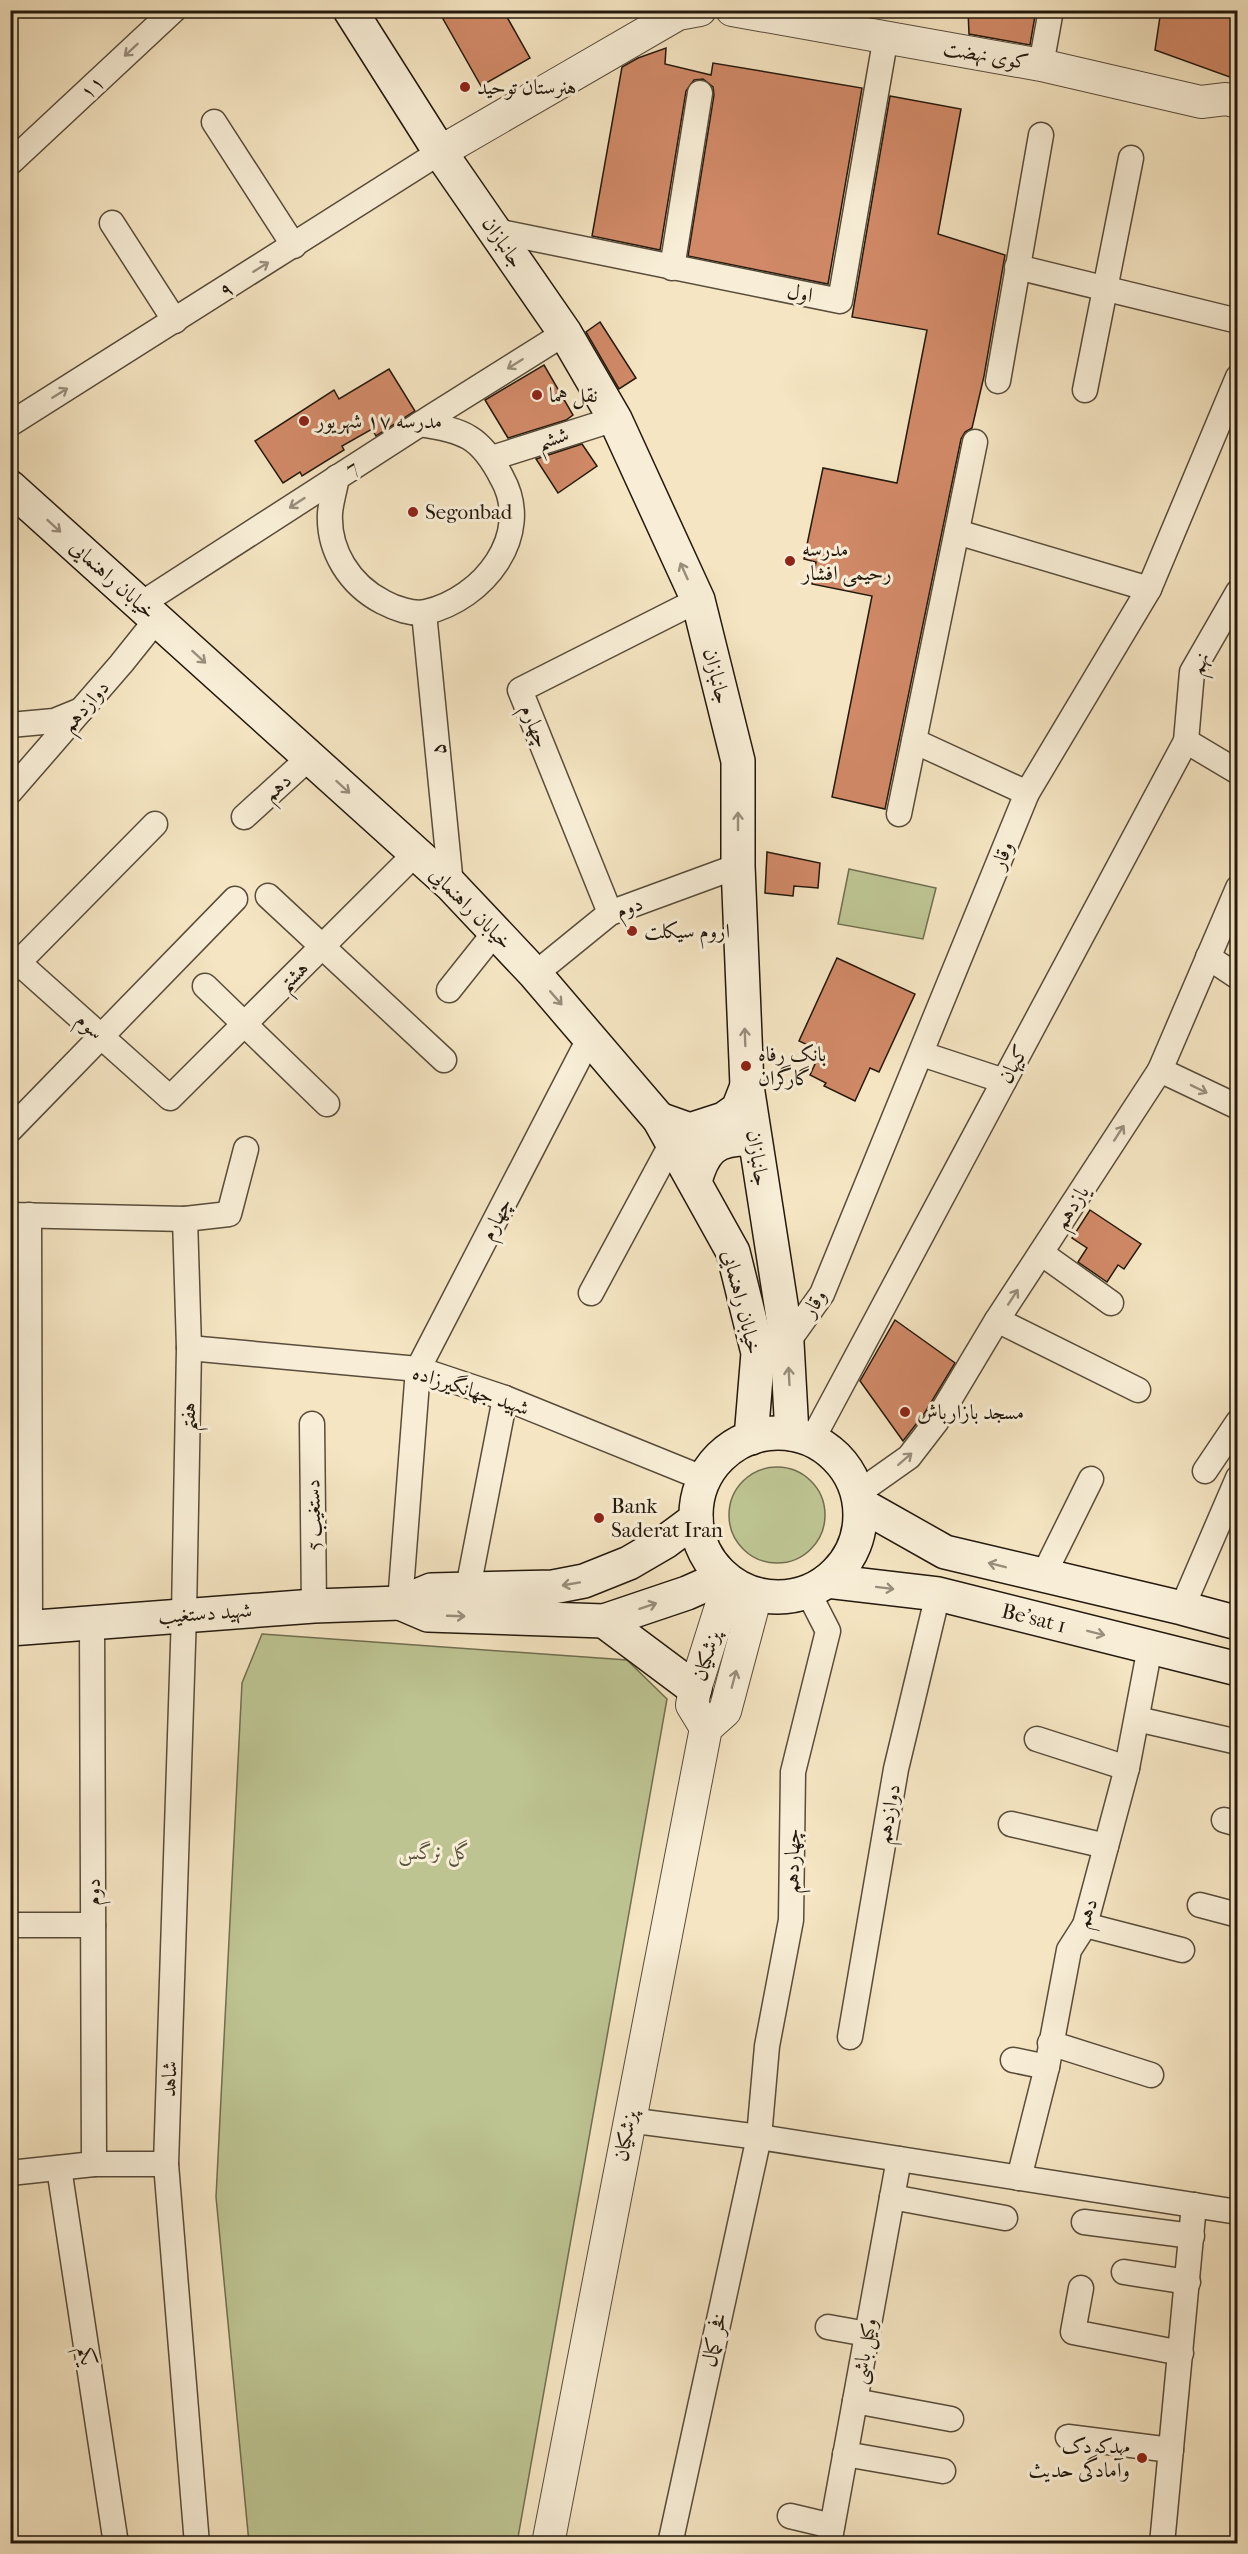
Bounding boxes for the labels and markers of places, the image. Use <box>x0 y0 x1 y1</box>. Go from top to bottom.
place label: هنرستان توحید <box>477 75 576 100</box>
marker: هنرستان توحید <box>458 80 472 94</box>
place label: نقل هما <box>549 383 598 410</box>
marker: نقل هما <box>530 388 544 402</box>
place label: مدرسه ۱۷ شهریور <box>314 409 442 435</box>
marker: مدرسه ۱۷ شهریور <box>297 414 311 428</box>
place label: Segonbad <box>425 500 513 524</box>
marker: Segonbad <box>406 505 420 519</box>
place label: مدرسه رحیمی افشار <box>800 537 892 587</box>
marker: مدرسه رحیمی افشار <box>783 554 797 568</box>
place label: اروم سیکلت <box>644 919 730 949</box>
marker: اروم سیکلت <box>625 924 639 938</box>
place label: بانک رفاه گارگران <box>758 1042 826 1091</box>
marker: بانک رفاه گارگران <box>739 1059 753 1073</box>
place label: مسجد بازارباش <box>917 1400 1024 1425</box>
marker: مسجد بازارباش <box>898 1405 912 1419</box>
place label: Bank Saderat Iran <box>611 1494 723 1542</box>
marker: Bank Saderat Iran <box>592 1511 606 1525</box>
place label: مهدکودک وآمادگی حدیث <box>1029 2434 1130 2483</box>
marker: مهدکودک وآمادگی حدیث <box>1135 2451 1149 2465</box>

